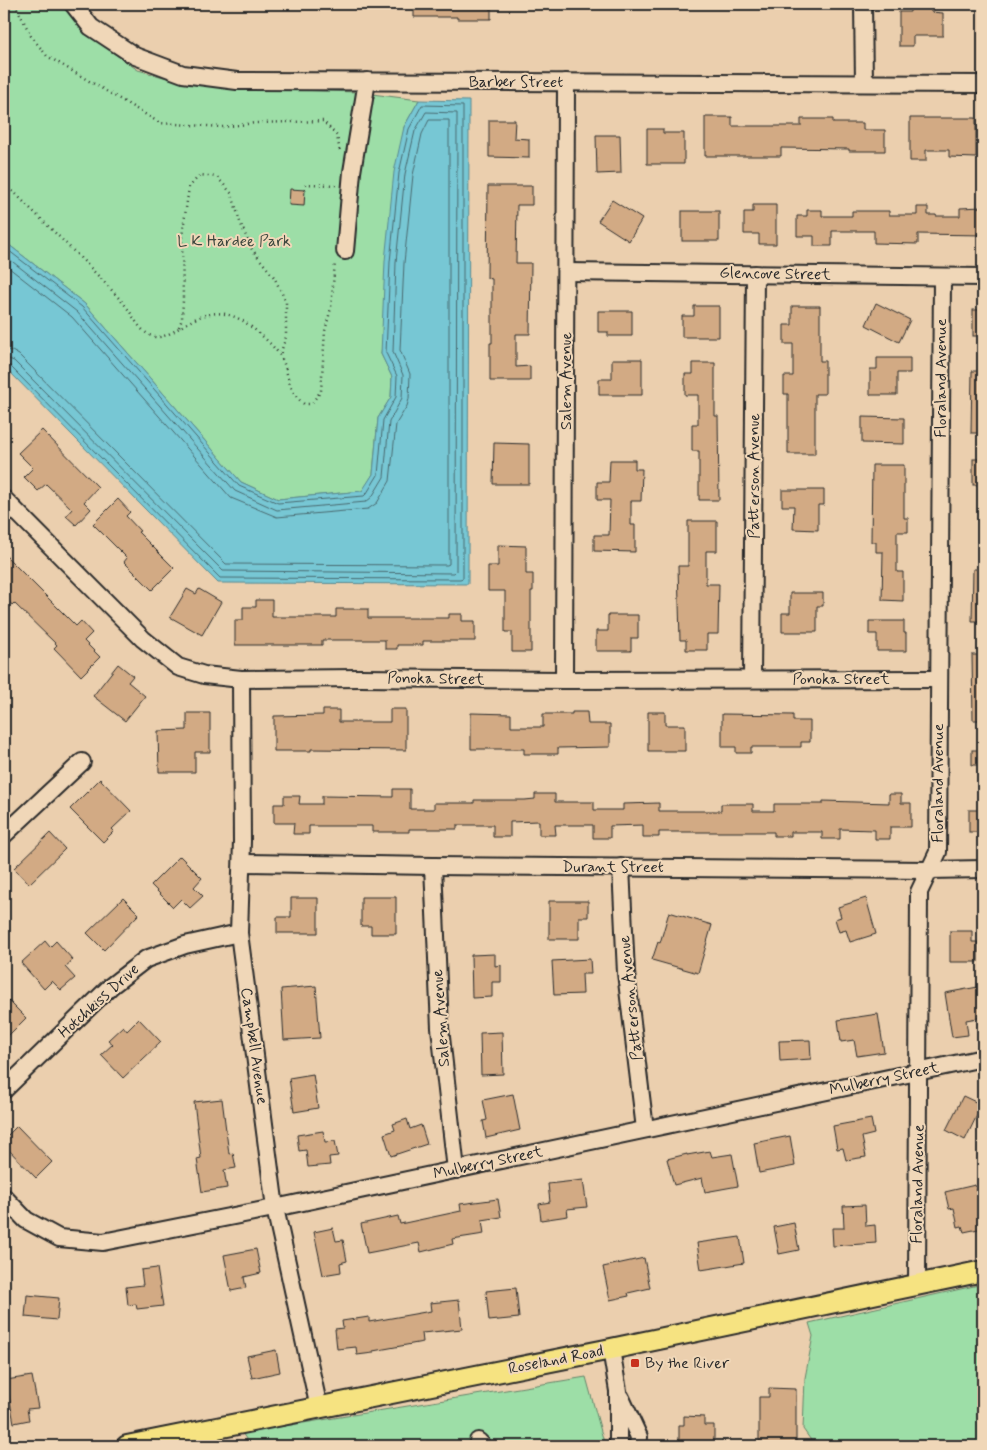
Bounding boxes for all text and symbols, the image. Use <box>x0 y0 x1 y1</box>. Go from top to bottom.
street label: Barber Street <box>469 72 563 93</box>
park label: L K Hardee Park <box>177 231 291 252</box>
street label: Glencove Street <box>719 263 831 285</box>
street label: Floraland Avenue <box>931 318 952 438</box>
street label: Salem Avenue <box>556 332 577 430</box>
street label: Patterson Avenue <box>744 413 765 539</box>
street label: Ponoka Street <box>387 668 485 690</box>
street label: Ponoka Street <box>792 669 890 690</box>
street label: Floraland Avenue <box>928 723 949 843</box>
street label: Durant Street <box>562 857 664 878</box>
street label: Patterson Avenue <box>614 934 648 1062</box>
street label: Hotchkiss Drive <box>54 959 144 1043</box>
street label: Salem Avenue <box>427 968 455 1068</box>
street label: Campbell Avenue <box>235 986 273 1106</box>
street label: Mulberry Street <box>827 1057 941 1101</box>
street label: Floraland Avenue <box>906 1124 930 1244</box>
street label: Mulberry Street <box>431 1141 545 1185</box>
street label: Roseland Road <box>507 1340 605 1380</box>
place label: By the River <box>645 1353 730 1374</box>
marker: By the River <box>629 1357 641 1369</box>

